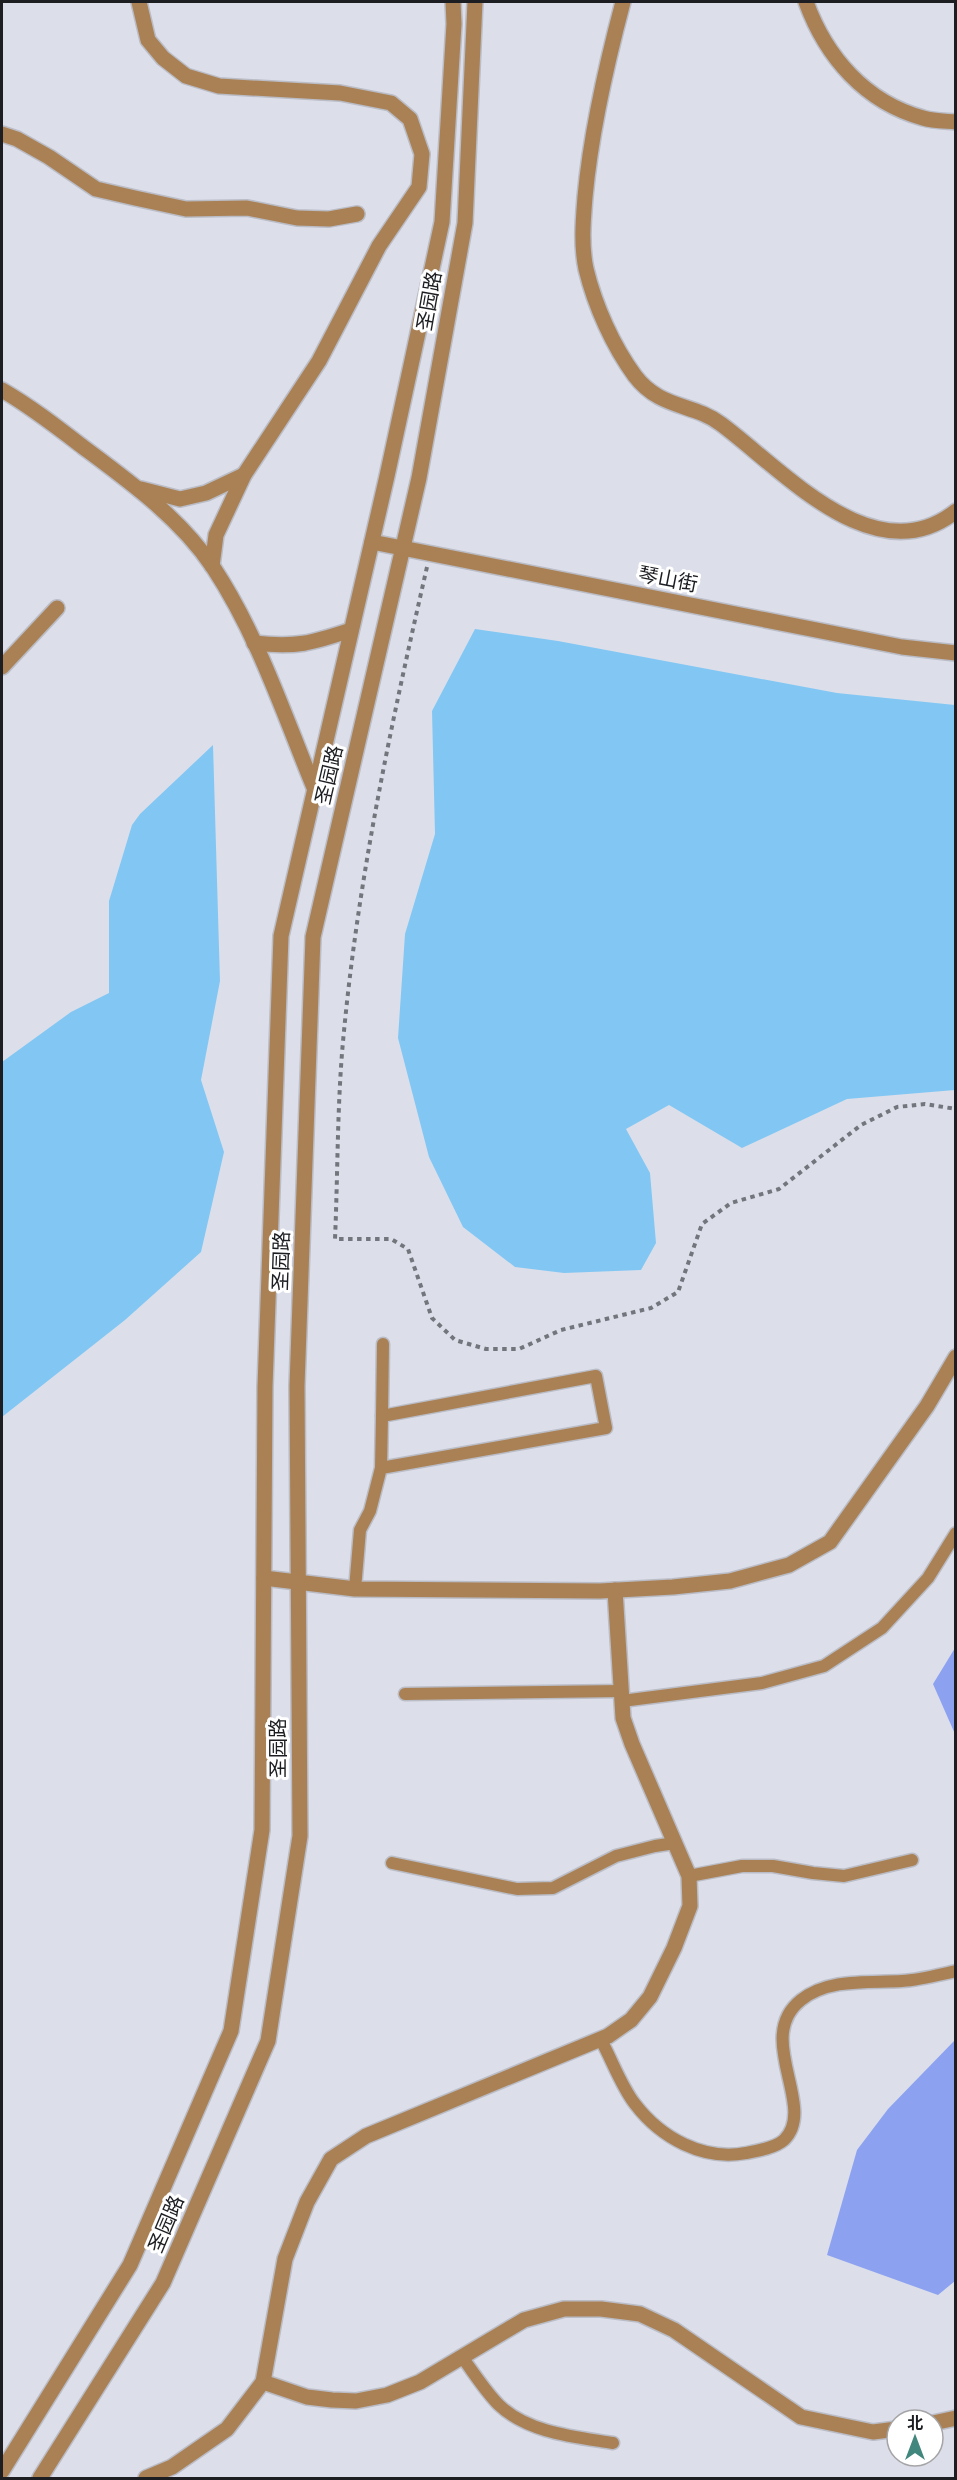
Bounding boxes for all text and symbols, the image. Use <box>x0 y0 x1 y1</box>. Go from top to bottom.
street label: 圣园路 <box>412 269 446 333</box>
street label: 琴山街 <box>636 561 700 597</box>
street label: 圣园路 <box>311 743 347 807</box>
street label: 圣园路 <box>268 1231 294 1291</box>
street label: 圣园路 <box>266 1718 290 1778</box>
street label: 圣园路 <box>143 2192 189 2256</box>
north arrow <box>885 2408 945 2468</box>
text: 北 <box>907 2414 923 2433</box>

